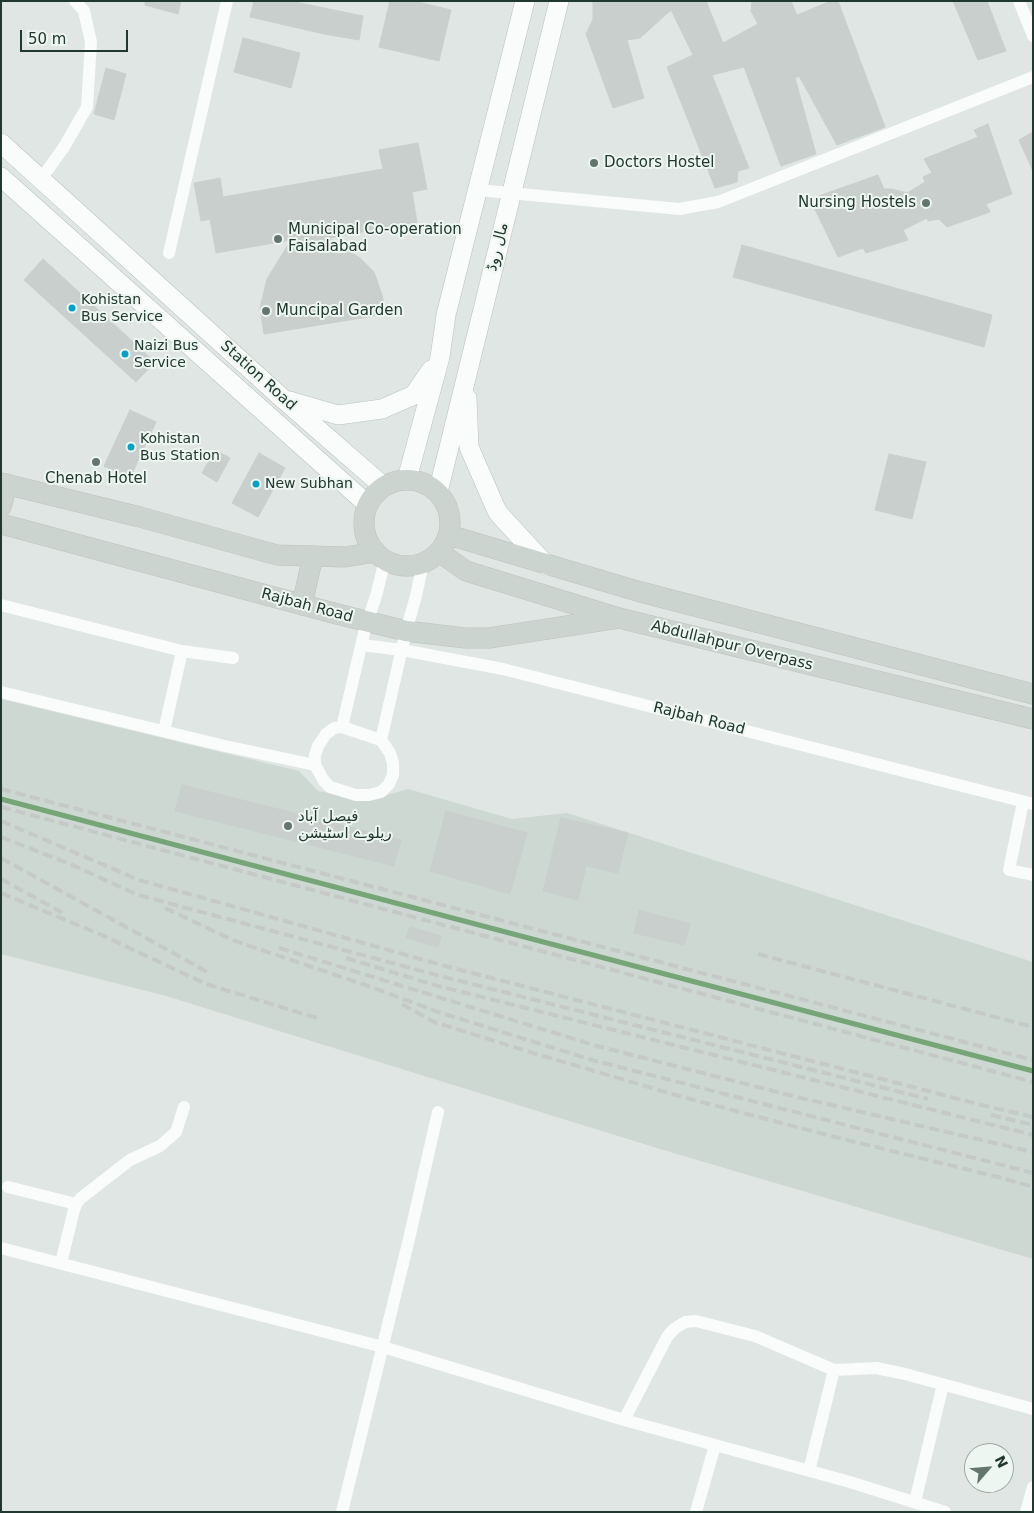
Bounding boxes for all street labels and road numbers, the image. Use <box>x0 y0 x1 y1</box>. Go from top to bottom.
street label: مال روڈ <box>483 221 513 273</box>
street label: Station Road <box>216 337 300 415</box>
street label: Rajbah Road <box>259 585 355 627</box>
street label: Abdullahpur Overpass <box>649 617 815 675</box>
street label: Rajbah Road <box>651 699 747 739</box>

